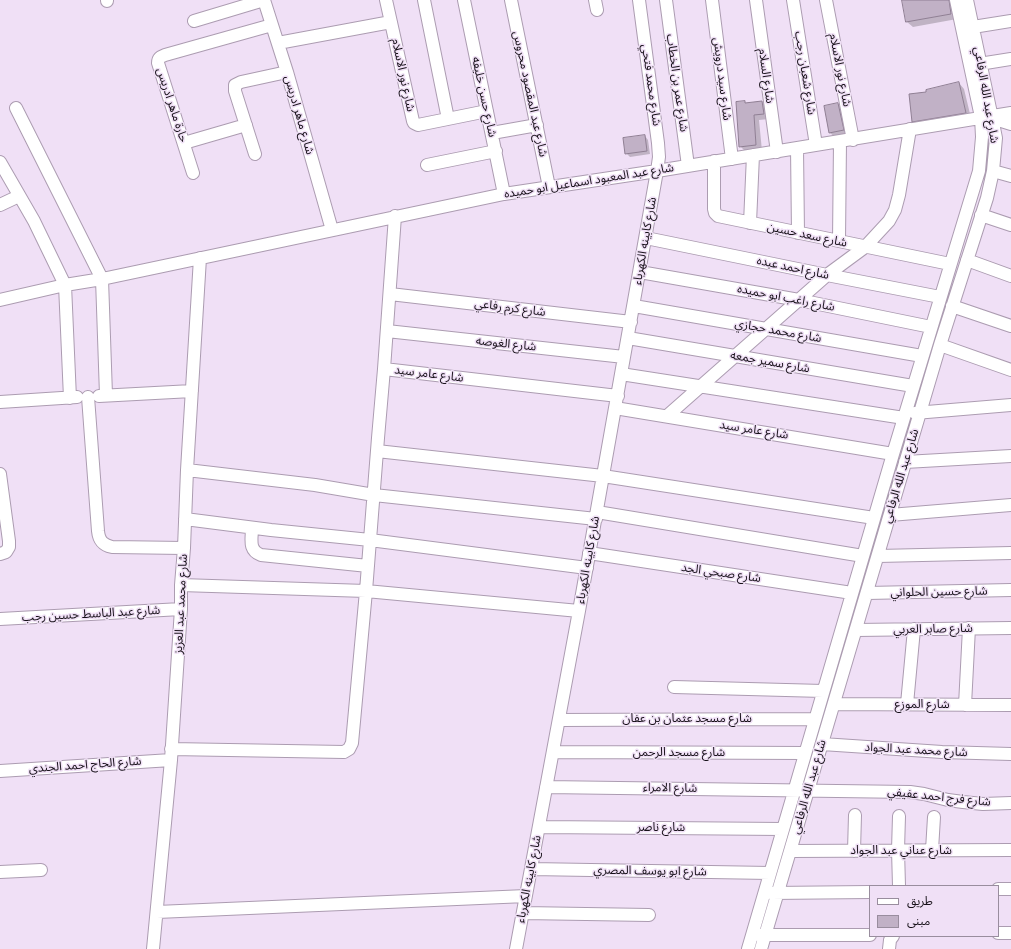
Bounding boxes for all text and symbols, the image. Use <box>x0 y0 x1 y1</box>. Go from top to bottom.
street label: شارع عبد المقصود محروس <box>510 30 550 158</box>
street label: شارع شعبان رجب <box>791 30 819 116</box>
street label: شارع نور الاسلام <box>826 32 854 108</box>
street label: شارع عمر بن الخطاب <box>663 33 691 133</box>
street label: شارع نور الاسلام <box>388 37 418 113</box>
street label: شارع سيد درويش <box>710 37 734 121</box>
street label: شارع محمد فتحي <box>638 43 664 127</box>
street label: شارع عبد الله الرفاعي <box>970 46 1002 144</box>
street label: شارع السلام <box>755 48 777 104</box>
street label: شارع حسن خليفه <box>468 56 500 138</box>
street label: حارة ماهر ادريس <box>153 66 191 144</box>
street label: شارع ماهر ادريس <box>281 74 317 156</box>
street label: شارع عبد المعبود اسماعيل ابو حميده <box>503 160 675 202</box>
street label: شارع كابينه الكهرباء <box>630 196 660 286</box>
street label: شارع سعد حسين <box>766 219 848 251</box>
street label: شارع احمد عبده <box>756 253 830 283</box>
street label: شارع راغب ابو حميده <box>736 281 836 315</box>
street label: شارع كرم رفاعي <box>474 296 546 320</box>
street label: شارع محمد حجازي <box>734 316 822 346</box>
street label: شارع الغوصه <box>475 334 537 354</box>
street label: شارع سمير جمعه <box>729 348 811 376</box>
street label: شارع عامر سيد <box>394 363 464 385</box>
street label: شارع عامر سيد <box>718 417 790 443</box>
street label: شارع عبد الله الرفاعي <box>880 427 922 525</box>
street label: شارع كابينه الكهرباء <box>573 515 603 605</box>
street label: شارع محمد عبد العزيز <box>171 554 191 654</box>
street label: شارع صبحي الجد <box>680 560 762 586</box>
street label: شارع حسين الحلواني <box>890 584 988 600</box>
street label: شارع عبد الباسط حسين رجب <box>22 603 160 625</box>
street label: شارع صابر العربي <box>893 621 973 637</box>
street label: شارع الموزع <box>894 698 950 712</box>
street label: شارع مسجد عثمان بن عفان <box>622 712 752 726</box>
street label: شارع عبد الله الرفاعي <box>789 738 829 836</box>
street label: شارع محمد عبد الجواد <box>864 740 968 760</box>
street label: شارع مسجد الرحمن <box>633 746 725 760</box>
street label: شارع الحاج احمد الجندي <box>28 754 142 776</box>
street label: شارع الامراء <box>643 780 697 796</box>
street label: شارع فرج احمد عفيفي <box>887 784 991 810</box>
street label: شارع ناصر <box>637 821 685 835</box>
street label: شارع كابينه الكهرباء <box>513 834 545 924</box>
street label: شارع عناني عبد الجواد <box>850 844 952 858</box>
street label: شارع ابو يوسف المصري <box>593 863 707 879</box>
legend <box>869 885 999 937</box>
text: طريق <box>907 894 933 908</box>
text: مبنى <box>907 914 930 928</box>

